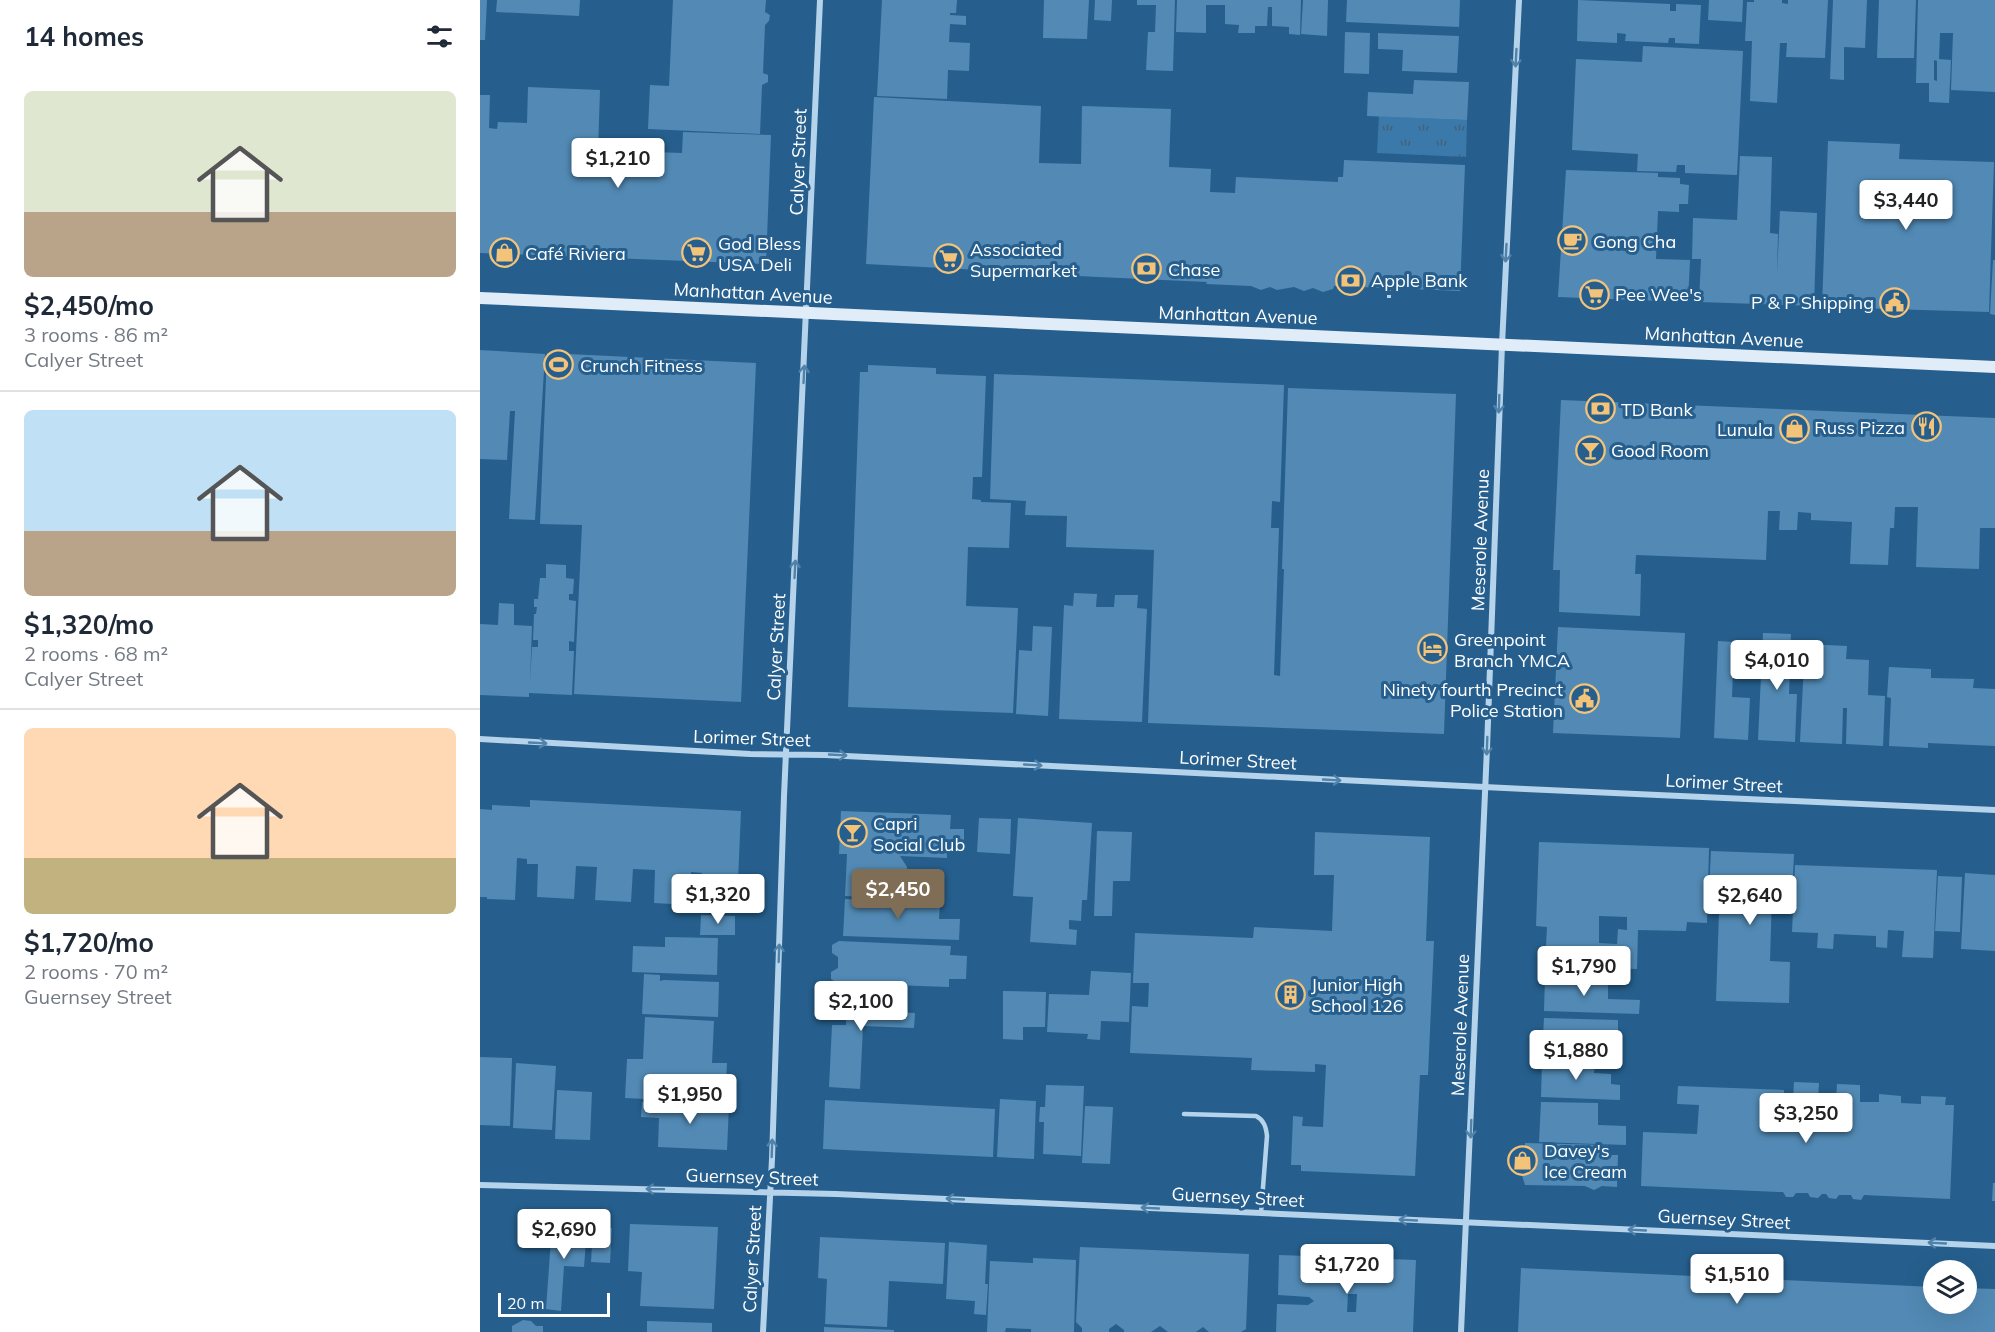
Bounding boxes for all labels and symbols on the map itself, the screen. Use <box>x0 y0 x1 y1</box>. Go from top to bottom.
one-way arrow <box>1511 48 1522 68</box>
street label: Calyer Street <box>785 108 811 216</box>
pin: $1,210 <box>569 138 667 189</box>
pin: $3,440 <box>1857 180 1955 231</box>
cafe icon: Gong Cha <box>1556 225 1588 257</box>
place label: Gong Cha <box>1593 230 1676 253</box>
place label: God Bless USA Deli <box>718 232 801 276</box>
shop icon: Café Riviera <box>488 237 520 269</box>
supermarket icon: God Bless USA Deli <box>681 237 713 269</box>
place label: Associated Supermarket <box>970 238 1077 282</box>
place label: Café Riviera <box>525 242 626 265</box>
supermarket icon: Associated Supermarket <box>933 243 965 275</box>
one-way arrow <box>1501 243 1512 263</box>
bank icon: Chase <box>1131 253 1163 285</box>
place label: Chase <box>1168 258 1220 281</box>
bank icon: Apple Bank <box>1334 264 1366 296</box>
place label: Apple Bank <box>1371 269 1468 292</box>
street label: Manhattan Avenue <box>673 277 833 309</box>
supermarket icon: Pee Wee's <box>1578 278 1610 310</box>
place label: Pee Wee's <box>1615 283 1702 306</box>
public building icon: P & P Shipping <box>1879 286 1911 318</box>
place label: P & P Shipping <box>1751 291 1874 314</box>
street label: Manhattan Avenue <box>1158 301 1318 329</box>
street label: Manhattan Avenue <box>1644 321 1804 353</box>
sports icon: Crunch Fitness <box>543 349 575 381</box>
place label: Crunch Fitness <box>580 354 703 377</box>
one-way arrow <box>798 365 810 385</box>
one-way arrow <box>1494 393 1505 413</box>
bank icon: TD Bank <box>1584 393 1616 425</box>
place label: TD Bank <box>1621 398 1694 421</box>
restaurant icon: Russ Pizza <box>1910 411 1942 443</box>
shop icon: Lunula <box>1778 413 1810 445</box>
place label: Russ Pizza <box>1814 416 1905 439</box>
place label: Lunula <box>1717 418 1773 441</box>
bar icon: Good Room <box>1574 434 1606 466</box>
place label: Good Room <box>1611 439 1709 462</box>
street label: Meserole Avenue <box>1466 469 1494 611</box>
one-way arrow <box>789 560 800 580</box>
street label: Calyer Street <box>762 593 790 701</box>
place label: Greenpoint Branch YMCA <box>1454 628 1570 672</box>
hotel icon: Greenpoint Branch YMCA <box>1417 633 1449 665</box>
pin: $4,010 <box>1728 640 1826 691</box>
place label: Ninety fourth Precinct Police Station <box>1383 678 1563 722</box>
public building icon: Ninety fourth Precinct Police Station <box>1568 683 1600 715</box>
street label: Lorimer Street <box>693 724 811 752</box>
one-way arrow <box>1482 735 1493 755</box>
one-way arrow <box>528 737 548 748</box>
street label: Lorimer Street <box>1179 745 1297 775</box>
one-way arrow <box>828 750 848 761</box>
one-way arrow <box>1022 759 1042 770</box>
street label: Lorimer Street <box>1665 768 1783 798</box>
one-way arrow <box>1322 774 1342 785</box>
place label: Capri Social Club <box>873 812 965 856</box>
bar icon: Capri Social Club <box>836 817 868 849</box>
pin: $2,450 <box>849 869 947 920</box>
pin: $1,320 <box>669 874 767 925</box>
pin: $2,640 <box>1701 875 1799 926</box>
one-way arrow <box>773 943 784 963</box>
pin: $1,790 <box>1535 946 1633 997</box>
street label: Meserole Avenue <box>1446 954 1474 1096</box>
place label: Junior High School 126 <box>1311 973 1404 1017</box>
building icon: Junior High School 126 <box>1274 978 1306 1010</box>
pin: $2,100 <box>812 981 910 1032</box>
pin: $1,880 <box>1527 1030 1625 1081</box>
pin: $1,950 <box>641 1074 739 1125</box>
pin: $3,250 <box>1757 1093 1855 1144</box>
one-way arrow <box>1465 1119 1476 1139</box>
one-way arrow <box>766 1138 778 1158</box>
place label: Davey's Ice Cream <box>1544 1139 1627 1183</box>
shop icon: Davey's Ice Cream <box>1507 1144 1539 1176</box>
street label: Guernsey Street <box>685 1163 819 1191</box>
street label: Guernsey Street <box>1171 1182 1305 1212</box>
one-way arrow <box>646 1184 666 1195</box>
one-way arrow <box>946 1194 966 1205</box>
one-way arrow <box>1140 1203 1160 1214</box>
street label: Guernsey Street <box>1657 1204 1791 1234</box>
street label: Calyer Street <box>738 1205 766 1313</box>
pin: $2,690 <box>515 1209 613 1260</box>
one-way arrow <box>1398 1214 1418 1226</box>
one-way arrow <box>1627 1224 1647 1236</box>
one-way arrow <box>1927 1238 1947 1249</box>
pin: $1,720 <box>1298 1244 1396 1295</box>
pin: $1,510 <box>1688 1254 1786 1305</box>
scale bar <box>498 1290 610 1318</box>

